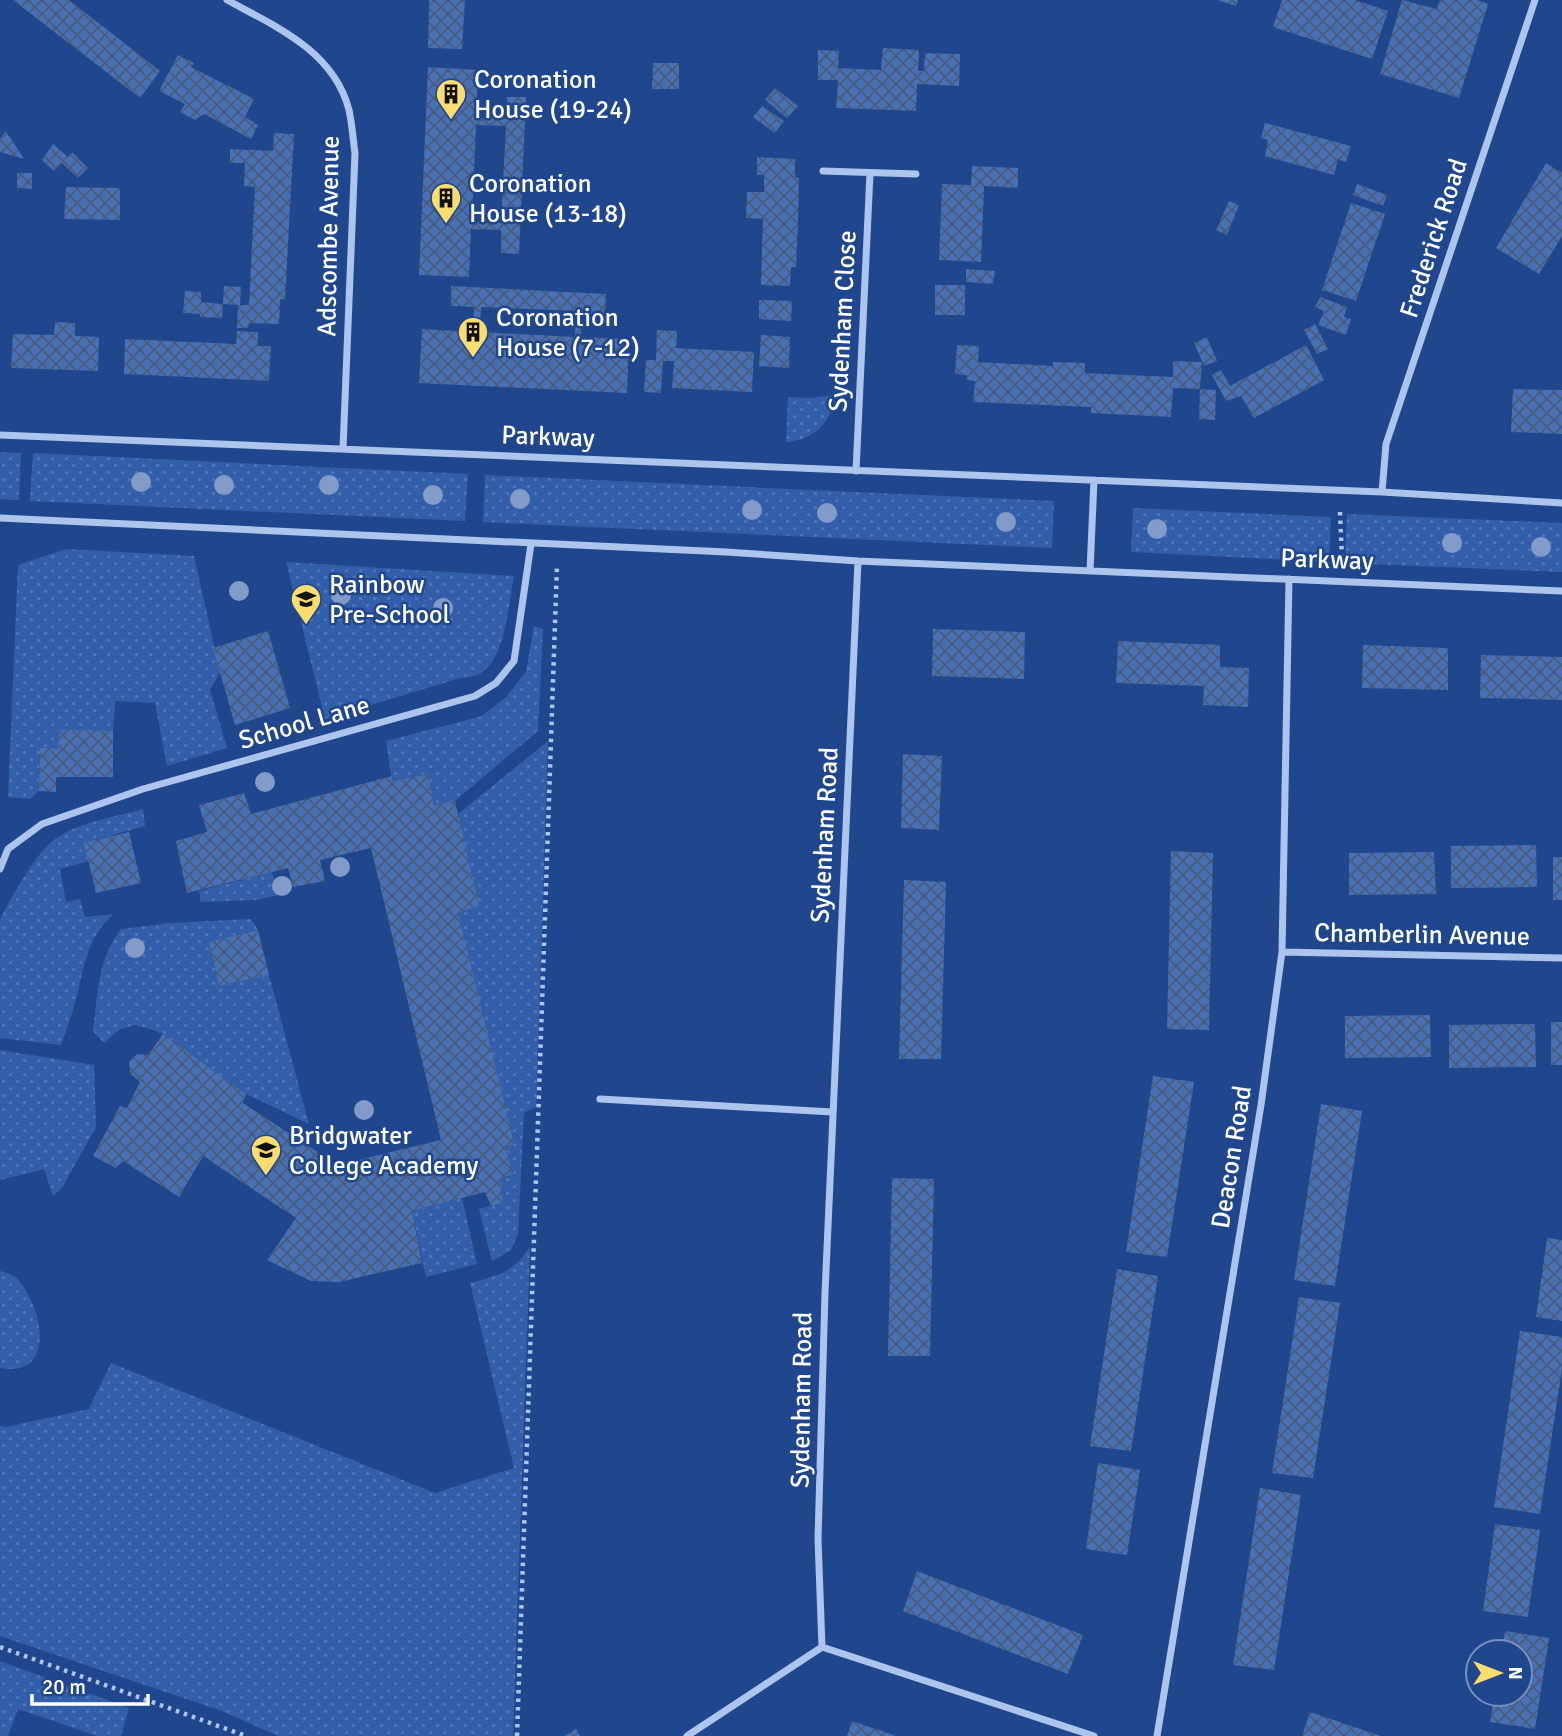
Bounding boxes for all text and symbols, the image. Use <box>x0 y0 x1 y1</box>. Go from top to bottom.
place label: Coronation House (19-24) <box>474 64 632 126</box>
building icon: Coronation House (19-24) <box>434 77 468 121</box>
street label: Adscombe Avenue <box>311 135 347 337</box>
street label: Frederick Road <box>1393 155 1475 322</box>
place label: Coronation House (13-18) <box>469 168 627 230</box>
building icon: Coronation House (13-18) <box>429 181 463 225</box>
street label: Sydenham Close <box>822 230 864 413</box>
place label: Coronation House (7-12) <box>496 302 640 364</box>
building icon: Coronation House (7-12) <box>456 315 490 359</box>
street label: Parkway <box>501 419 595 455</box>
street label: Parkway <box>1280 542 1374 578</box>
place label: Rainbow Pre-School <box>329 569 450 631</box>
school or university icon: Rainbow Pre-School <box>289 582 323 626</box>
street label: School Lane <box>235 689 374 757</box>
street label: Sydenham Road <box>804 746 846 924</box>
street label: Chamberlin Avenue <box>1314 917 1530 953</box>
street label: Deacon Road <box>1205 1083 1259 1231</box>
place label: Bridgwater College Academy <box>289 1120 479 1182</box>
school or university icon: Bridgwater College Academy <box>249 1133 283 1177</box>
street label: Sydenham Road <box>784 1312 820 1488</box>
north arrow <box>1464 1638 1534 1708</box>
scale bar <box>32 1662 147 1706</box>
text: N <box>1503 1666 1527 1680</box>
text: 20 m <box>42 1674 86 1700</box>

